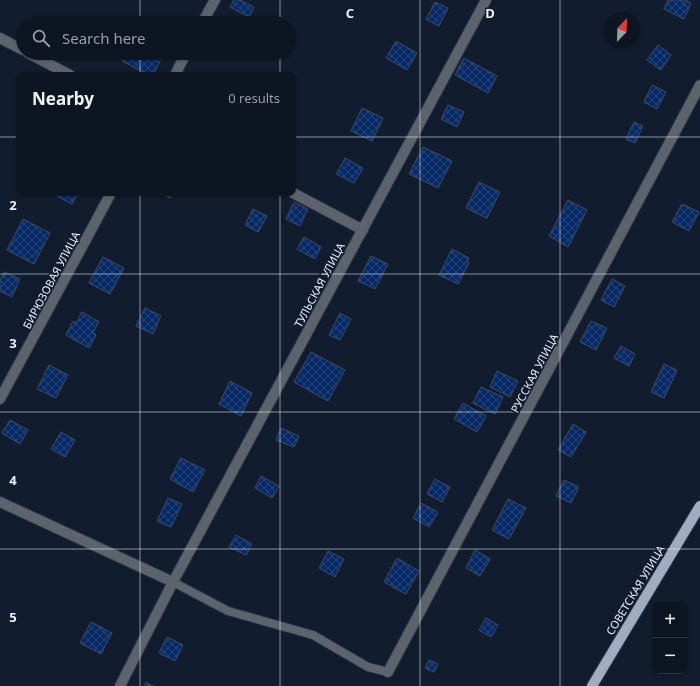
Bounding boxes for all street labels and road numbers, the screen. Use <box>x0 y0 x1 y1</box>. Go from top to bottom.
street label: БИРЮЗОВАЯ УЛИЦА <box>19 228 84 331</box>
street label: ТУЛЬСКАЯ УЛИЦА <box>290 239 348 330</box>
street label: РУССКАЯ УЛИЦА <box>507 330 562 415</box>
street label: СОВЕТСКАЯ УЛИЦА <box>602 542 668 638</box>

